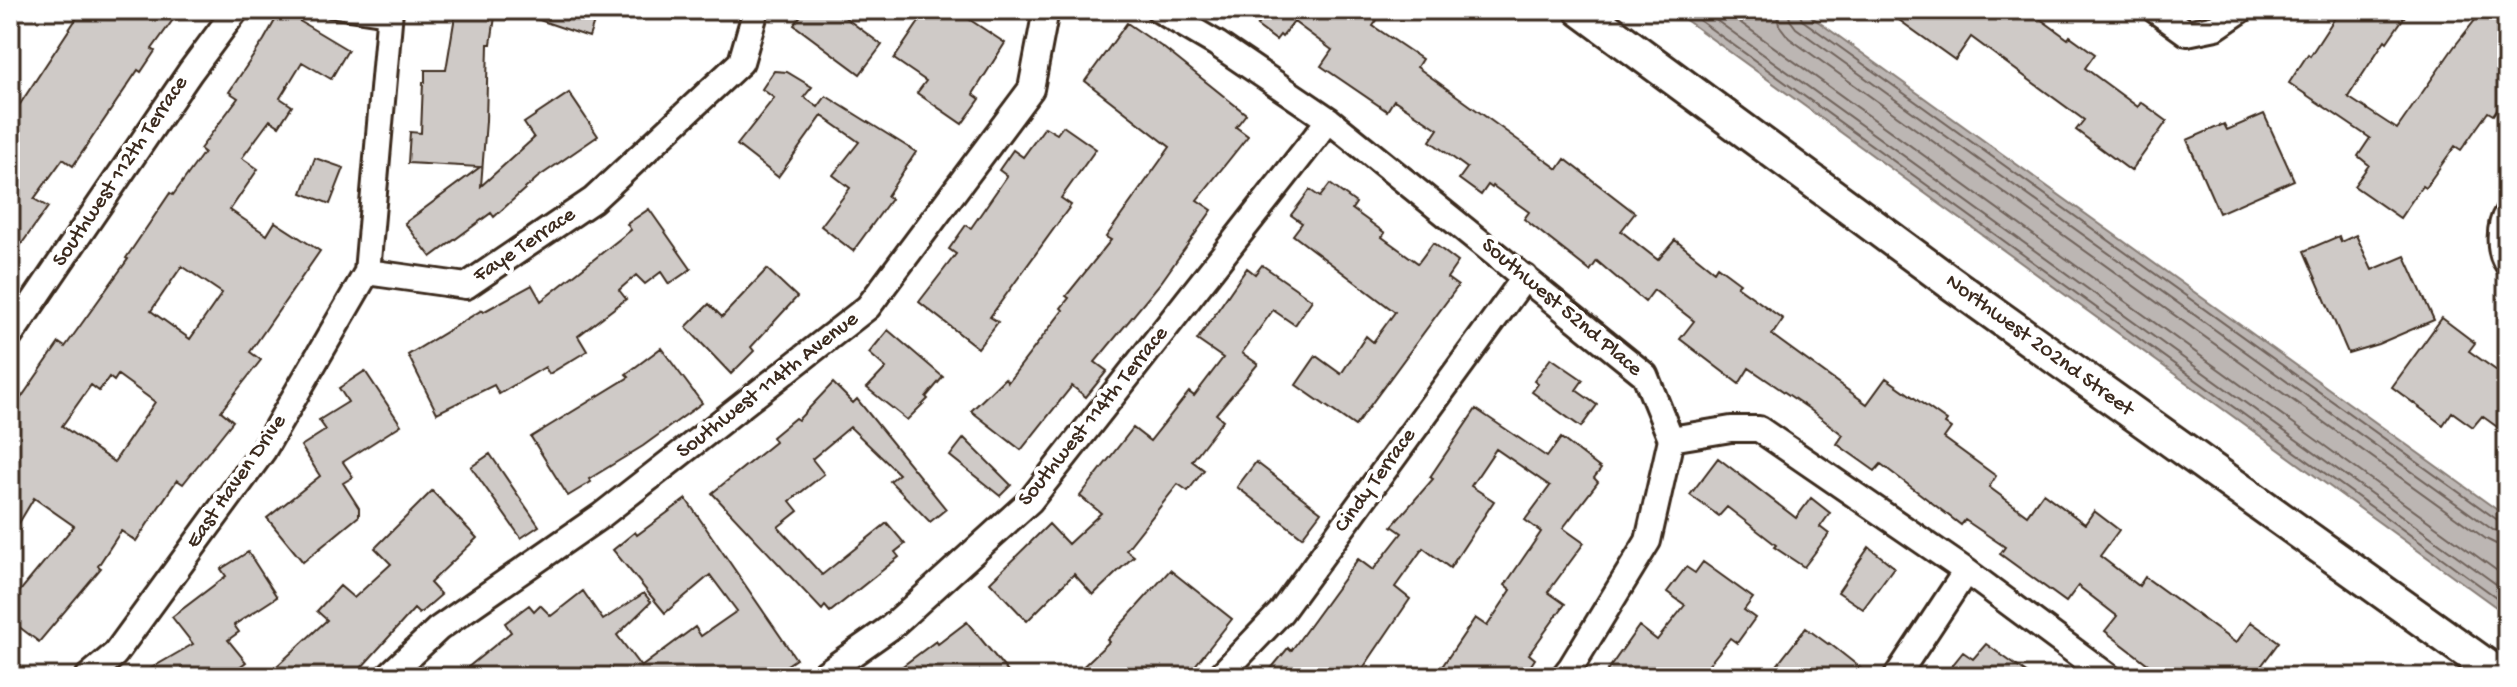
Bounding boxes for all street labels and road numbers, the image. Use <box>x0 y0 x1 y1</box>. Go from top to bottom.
street label: Southwest 112th Terrace <box>47 71 195 272</box>
street label: Faye Terrace <box>468 202 581 290</box>
street label: Southwest 52nd Place <box>1475 233 1647 383</box>
street label: Northwest 202nd Street <box>1940 269 2140 424</box>
street label: Southwest 114th Avenue <box>672 306 865 465</box>
street label: Southwest 114th Terrace <box>1013 321 1175 512</box>
street label: East Haven Drive <box>181 409 293 554</box>
street label: Cindy Terrace <box>1329 423 1423 538</box>

